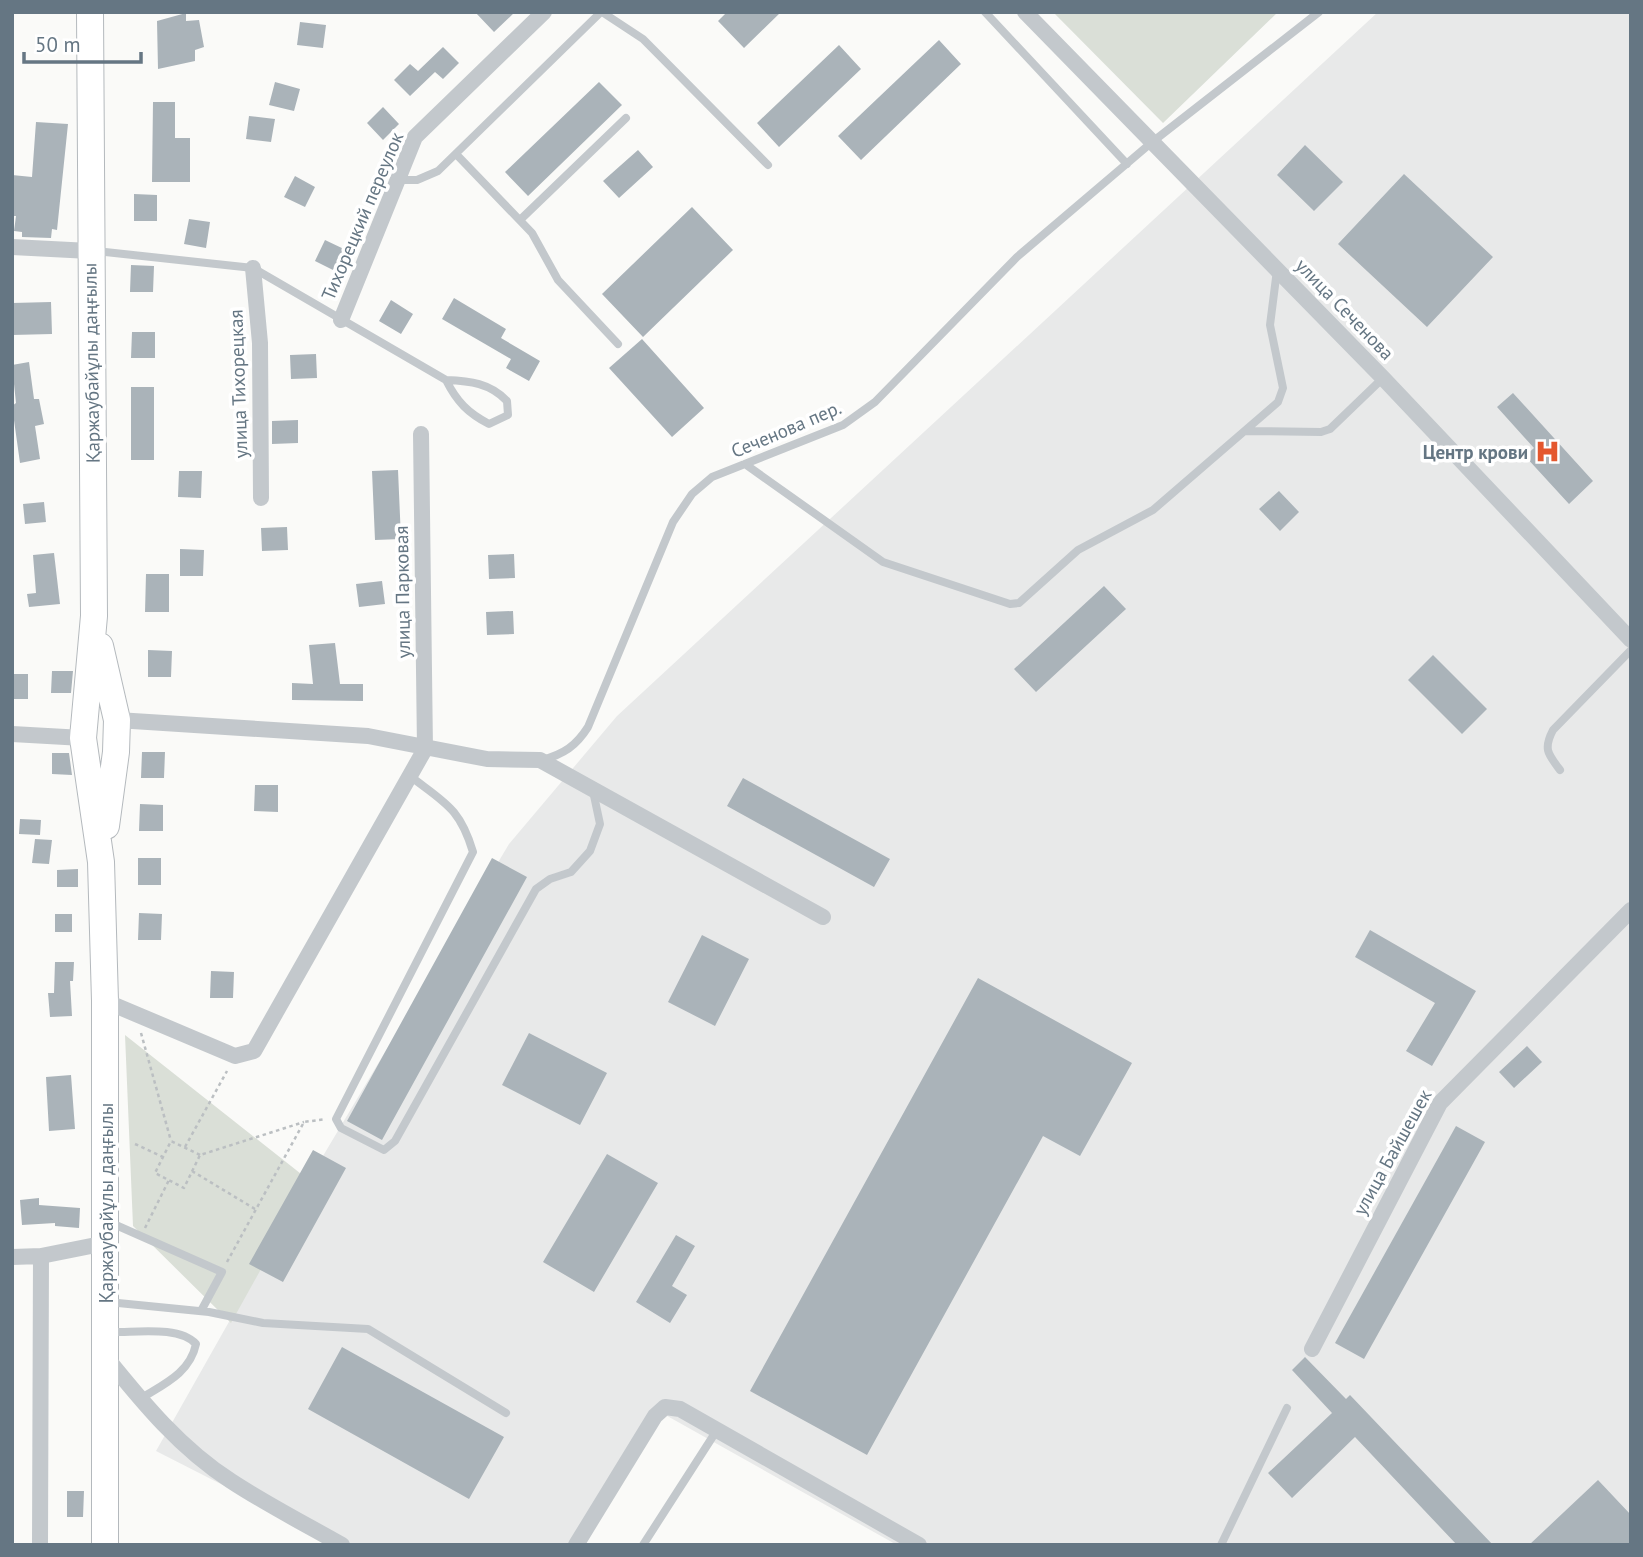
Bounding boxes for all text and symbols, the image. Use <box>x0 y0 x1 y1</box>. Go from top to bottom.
scale bar <box>24 21 142 65</box>
text: 50 m <box>35 31 81 58</box>
street label: Тихорецкий переулок <box>316 128 408 304</box>
street label: улица Сеченова <box>1291 253 1399 365</box>
street label: Қаржаубайұлы даңғылы <box>77 263 105 463</box>
street label: улица Тихорецкая <box>223 309 253 459</box>
street label: Сеченова пер. <box>727 395 845 463</box>
hospital icon: Центр крови <box>1534 438 1562 466</box>
place label: Центр крови <box>1423 440 1528 464</box>
street label: улица Парковая <box>389 525 415 659</box>
street label: улица Байшешек <box>1348 1085 1436 1219</box>
street label: Қаржаубайұлы даңғылы <box>94 1103 118 1303</box>

